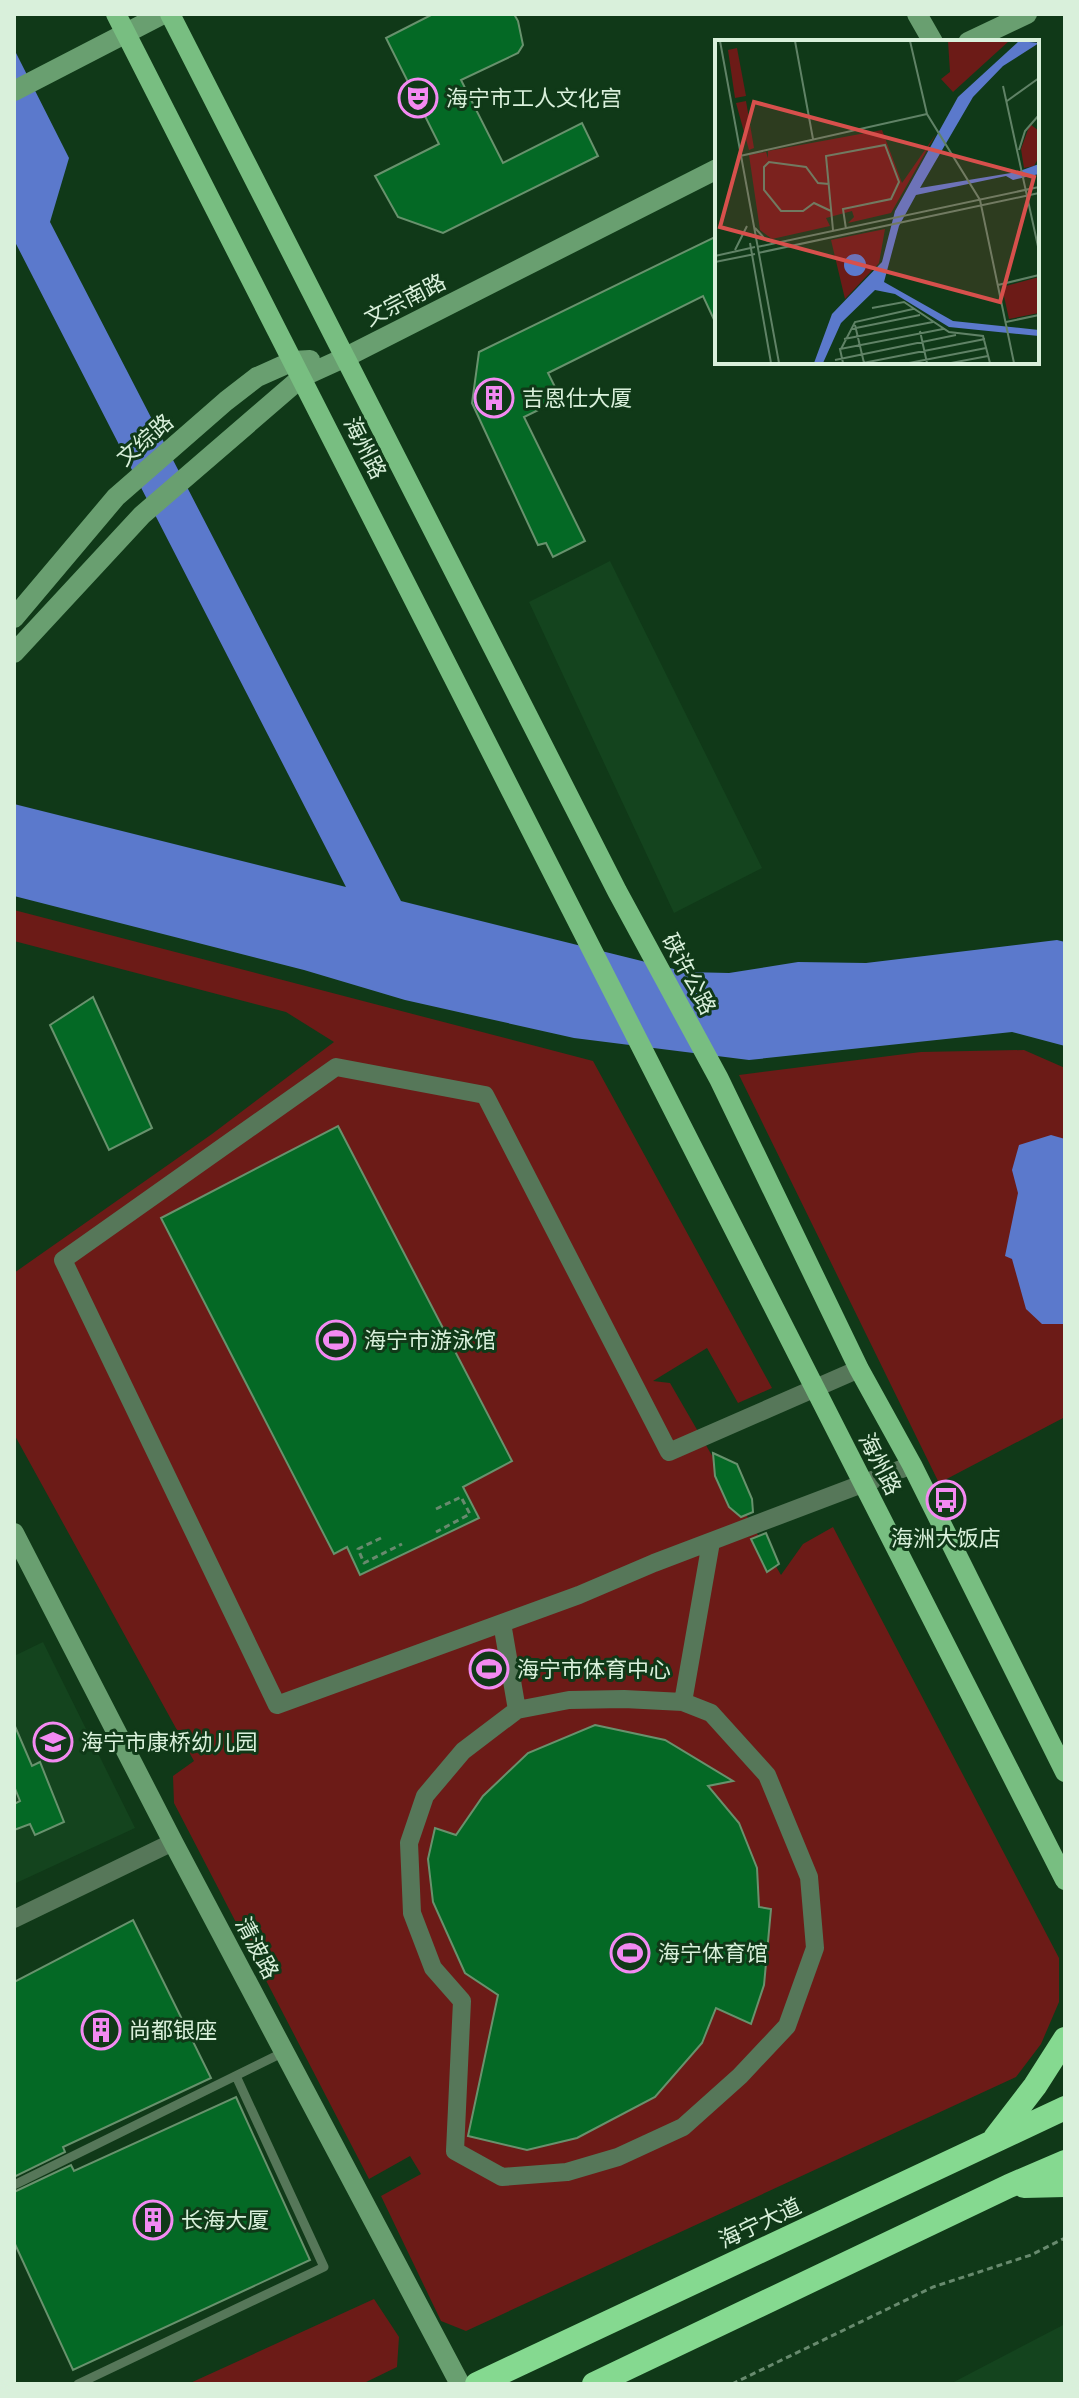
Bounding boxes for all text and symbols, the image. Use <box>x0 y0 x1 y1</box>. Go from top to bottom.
inset map <box>715 40 1039 364</box>
theatre icon: 海宁市工人文化宫 <box>397 77 439 119</box>
place label: 海宁市工人文化宫 <box>446 85 622 112</box>
street label: 文宗南路 <box>360 268 450 332</box>
building icon: 吉恩仕大厦 <box>473 377 515 419</box>
place label: 吉恩仕大厦 <box>522 385 632 412</box>
street label: 文综路 <box>111 408 179 472</box>
street label: 海州路 <box>338 412 392 484</box>
street label: 硖许公路 <box>656 929 722 1019</box>
sports icon: 海宁市游泳馆 <box>315 1319 357 1361</box>
place label: 海宁市游泳馆 <box>364 1327 496 1354</box>
street label: 海州路 <box>853 1428 907 1500</box>
bus stop icon: 海洲大饭店 <box>925 1479 967 1521</box>
place label: 海洲大饭店 <box>891 1525 1001 1552</box>
sports icon: 海宁市体育中心 <box>468 1648 510 1690</box>
place label: 海宁市体育中心 <box>517 1656 671 1683</box>
school or university icon: 海宁市康桥幼儿园 <box>32 1721 74 1763</box>
place label: 海宁市康桥幼儿园 <box>81 1729 257 1756</box>
street label: 清波路 <box>230 1913 284 1983</box>
sports icon: 海宁体育馆 <box>609 1932 651 1974</box>
place label: 海宁体育馆 <box>658 1940 768 1967</box>
building icon: 尚都银座 <box>80 2009 122 2051</box>
place label: 尚都银座 <box>129 2017 217 2044</box>
street label: 海宁大道 <box>714 2192 806 2254</box>
building icon: 长海大厦 <box>132 2199 174 2241</box>
place label: 长海大厦 <box>181 2207 269 2234</box>

